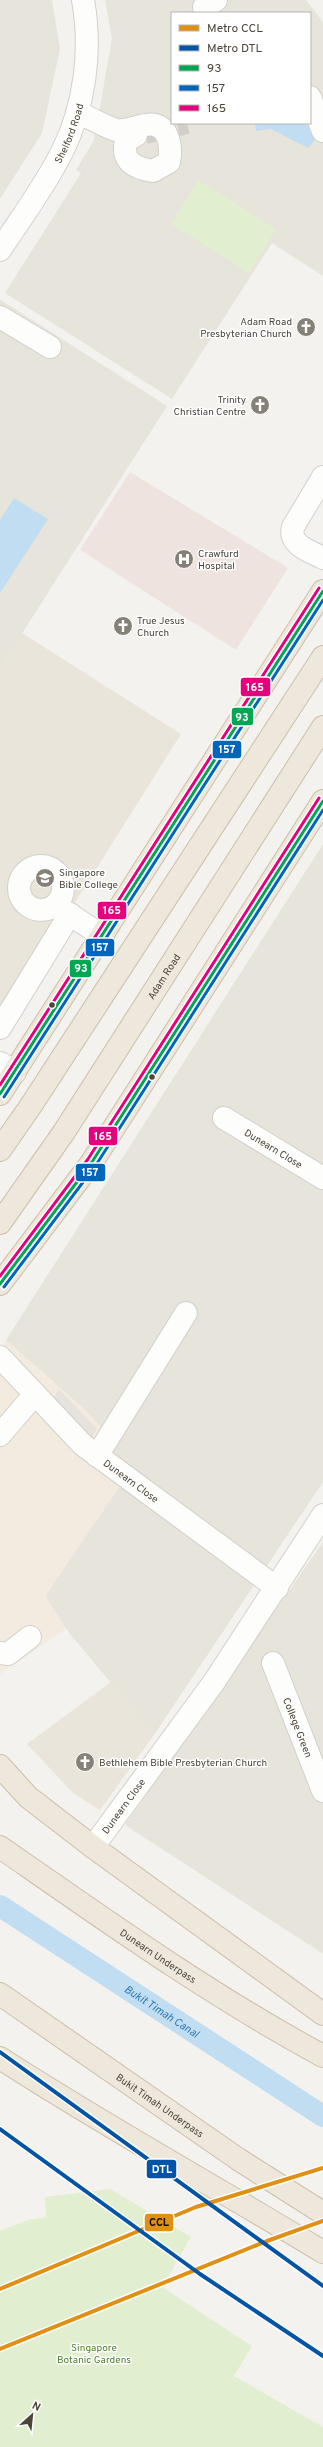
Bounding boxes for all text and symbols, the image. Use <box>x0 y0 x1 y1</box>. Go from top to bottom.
legend <box>171 12 311 124</box>
text: Metro CCL <box>207 21 263 37</box>
text: Metro DTL <box>207 41 263 57</box>
text: 93 <box>207 61 221 77</box>
text: 157 <box>207 81 225 97</box>
text: 165 <box>207 101 226 117</box>
street label: Shelford Road <box>52 102 87 166</box>
place label: Adam Road Presbyterian Church <box>200 316 292 341</box>
church icon: Adam Road Presbyterian Church <box>295 316 317 338</box>
place label: Trinity Christian Centre <box>173 394 246 419</box>
church icon: Trinity Christian Centre <box>249 394 271 416</box>
hospital icon: Crawfurd Hospital <box>173 548 195 570</box>
place label: Crawfurd Hospital <box>198 548 239 573</box>
church icon: True Jesus Church <box>112 615 134 637</box>
place label: True Jesus Church <box>137 615 185 640</box>
line badge: 165 <box>240 677 271 697</box>
text: 165 <box>246 681 264 695</box>
line badge: 93 <box>231 707 254 726</box>
text: 93 <box>235 711 249 725</box>
line badge: 157 <box>212 740 242 759</box>
text: 157 <box>218 743 236 757</box>
school or university icon: Singapore Bible College <box>34 867 56 889</box>
place label: Singapore Bible College <box>59 867 118 892</box>
line badge: 165 <box>97 901 127 920</box>
text: 165 <box>103 904 121 918</box>
line badge: 157 <box>85 938 115 957</box>
text: 157 <box>91 941 109 955</box>
street label: Adam Road <box>145 952 184 1002</box>
line badge: 93 <box>69 959 92 978</box>
text: 93 <box>74 962 88 976</box>
unlabelled marker <box>47 1000 57 1010</box>
unlabelled marker <box>147 1072 157 1082</box>
line badge: 165 <box>88 1126 118 1146</box>
street label: Dunearn Close <box>241 1127 304 1172</box>
text: 165 <box>94 1130 112 1144</box>
line badge: 157 <box>75 1163 106 1182</box>
text: 157 <box>81 1166 99 1180</box>
street label: Dunearn Close <box>100 1457 161 1506</box>
street label: College Green <box>279 1696 314 1760</box>
church icon: Bethlehem Bible Presbyterian Church <box>74 1751 96 1773</box>
place label: Bethlehem Bible Presbyterian Church <box>99 1757 267 1770</box>
street label: Dunearn Close <box>100 1777 149 1837</box>
street label: Dunearn Underpass <box>117 1927 198 1987</box>
water label: Bukit Timah Canal <box>121 1983 202 2042</box>
street label: Bukit Timah Underpass <box>113 2071 206 2141</box>
line badge: DTL <box>146 2159 177 2179</box>
text: DTL <box>152 2163 173 2177</box>
line badge: CCL <box>144 2213 174 2232</box>
text: CCL <box>149 2216 170 2230</box>
park label: Singapore Botanic Gardens <box>57 2342 131 2367</box>
north arrow <box>12 2395 52 2435</box>
text: N <box>29 2399 43 2415</box>

